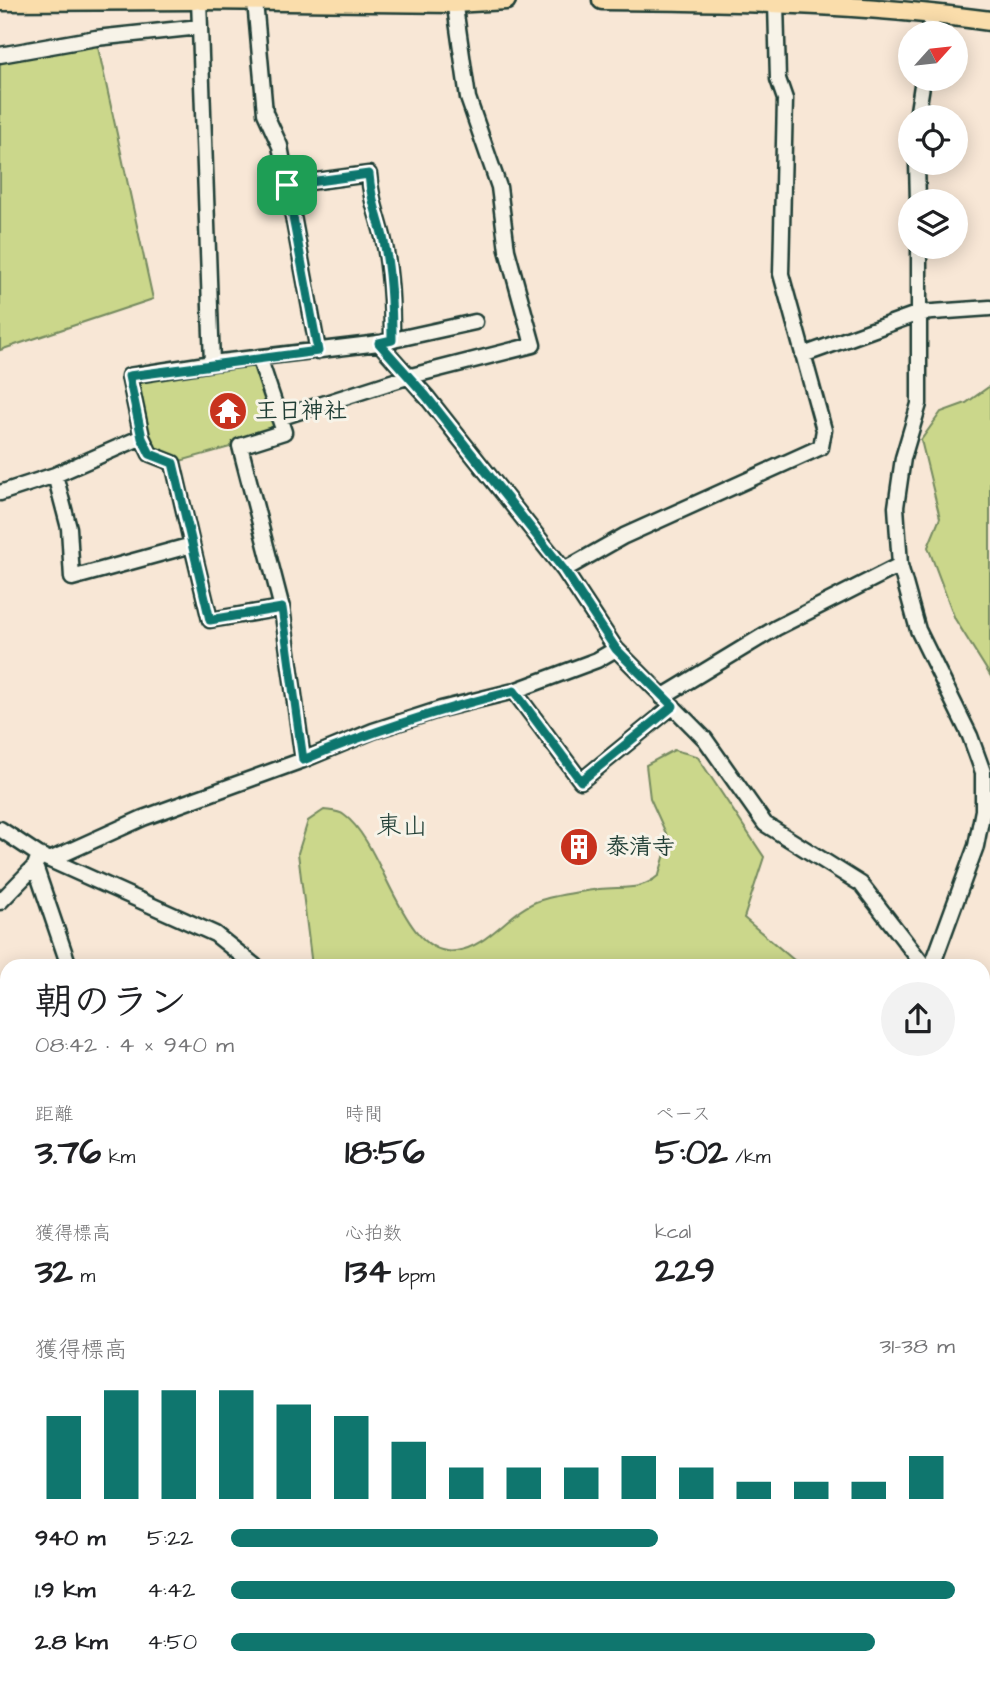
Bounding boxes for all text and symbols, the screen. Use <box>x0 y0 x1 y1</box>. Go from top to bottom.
north arrow <box>898 21 968 91</box>
map controls <box>898 21 968 259</box>
button: locate <box>898 105 968 175</box>
pin <box>257 155 317 215</box>
icon: arrive <box>268 166 306 204</box>
button: layers <box>898 189 968 259</box>
temple icon: 王日神社 <box>207 390 249 432</box>
place label: 王日神社 <box>255 395 347 427</box>
district label: 東山 <box>376 808 428 844</box>
building icon: 泰清寺 <box>558 826 600 868</box>
place label: 泰清寺 <box>606 831 675 863</box>
text: 朝のラン <box>35 977 187 1029</box>
button: share <box>881 982 955 1056</box>
text: 08:42 · 4 × 940 m <box>35 1029 234 1061</box>
text: 距離 <box>35 1101 73 1128</box>
text: 時間 <box>345 1101 383 1128</box>
text: ペース <box>655 1101 711 1128</box>
text: 3.76 <box>35 1128 101 1177</box>
text: 18:56 <box>345 1128 425 1177</box>
text: 5:02 <box>655 1128 728 1177</box>
text: km <box>101 1144 135 1171</box>
text: /km <box>728 1144 770 1171</box>
text: kcal <box>655 1219 691 1246</box>
text: 獲得標高 <box>35 1220 111 1247</box>
text: 心拍数 <box>345 1220 402 1247</box>
text: 229 <box>655 1246 715 1295</box>
text: 32 <box>35 1247 73 1296</box>
text: 134 <box>345 1247 391 1296</box>
text: m <box>73 1263 95 1290</box>
text: bpm <box>391 1263 435 1290</box>
text: 31–38 m <box>879 1330 955 1362</box>
text: 獲得標高 <box>35 1334 127 1366</box>
text: 940 m <box>35 1522 105 1554</box>
text: 5:22 <box>147 1522 193 1554</box>
text: 1.9 km <box>35 1574 96 1606</box>
text: 4:42 <box>147 1574 195 1606</box>
text: 2.8 km <box>35 1626 108 1658</box>
text: 4:50 <box>147 1626 197 1658</box>

